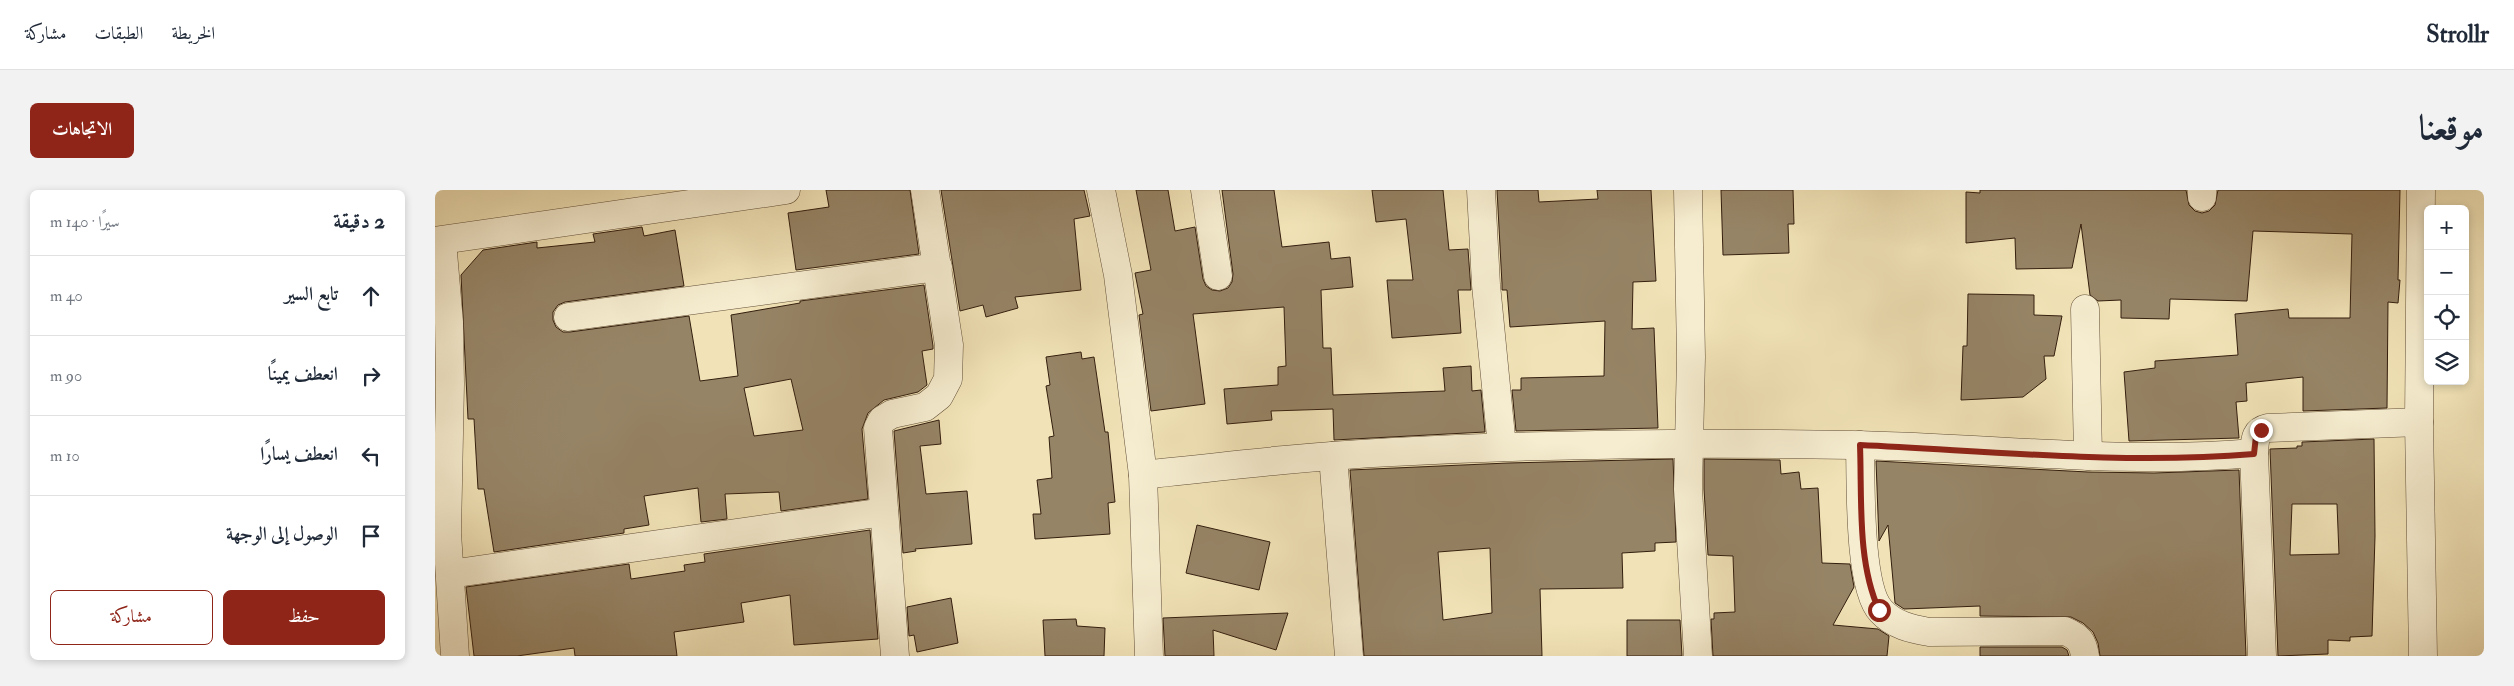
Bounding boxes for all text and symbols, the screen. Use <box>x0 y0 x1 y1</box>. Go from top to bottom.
text: Strollr <box>2426 19 2489 50</box>
text: مشاركة <box>25 22 66 45</box>
text: الطبقات <box>94 22 143 45</box>
text: الخريطة <box>171 22 215 45</box>
button: الاتجاهات <box>30 103 134 158</box>
text: موقعنا <box>2419 106 2484 150</box>
map controls <box>2424 205 2469 385</box>
button: + <box>2424 205 2469 250</box>
text: 2 دقيقة <box>333 208 385 235</box>
text: سيرًا · 140 m <box>50 212 120 232</box>
button: − <box>2424 250 2469 295</box>
text: تابع السير <box>284 282 338 306</box>
icon: ahead <box>357 282 385 310</box>
text: 40 m <box>50 286 83 306</box>
button: locate <box>2424 295 2469 340</box>
button: layers <box>2424 340 2469 385</box>
text: انعطف يمينًا <box>268 362 338 386</box>
icon: right <box>357 362 385 390</box>
text: 90 m <box>50 366 82 386</box>
route end <box>2250 419 2273 442</box>
text: انعطف يسارًا <box>260 442 338 466</box>
icon: left <box>357 442 385 470</box>
text: 10 m <box>50 446 80 466</box>
text: الوصول إلى الوجهة <box>226 522 338 546</box>
icon: arrive <box>357 522 385 550</box>
button: مشاركة <box>50 590 213 645</box>
button: حفظ <box>223 590 385 645</box>
route start <box>1868 599 1891 622</box>

